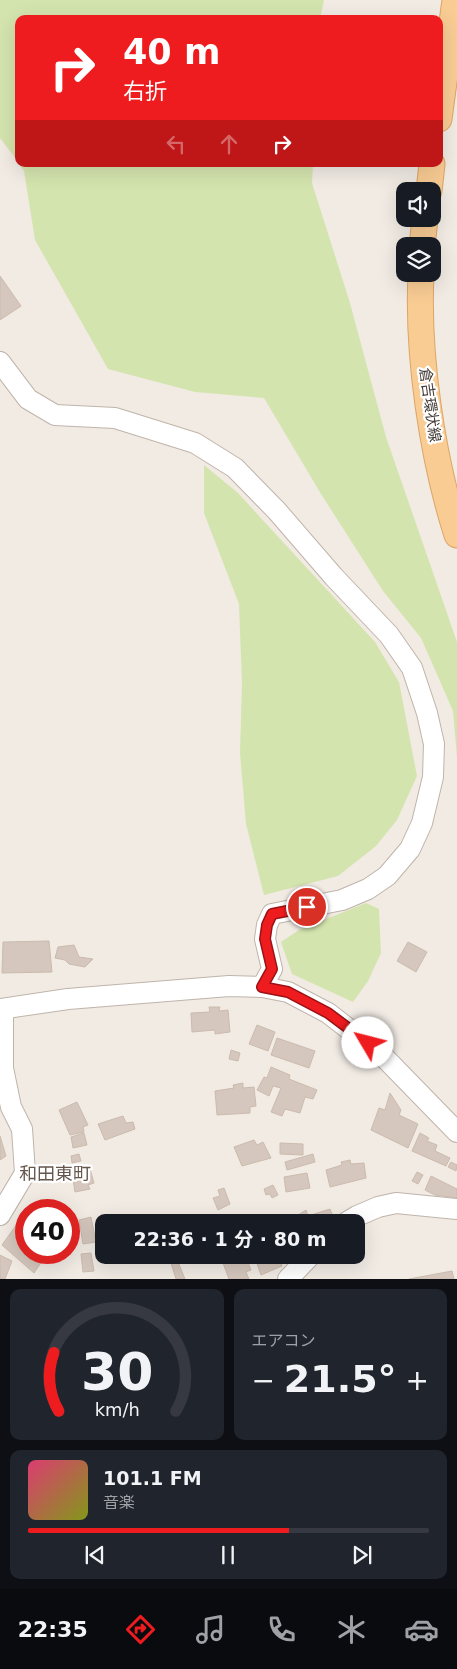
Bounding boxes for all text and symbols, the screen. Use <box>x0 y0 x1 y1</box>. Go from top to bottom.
text: 40 m <box>123 32 220 72</box>
icon: right <box>40 35 105 100</box>
text: 右折 <box>123 79 167 104</box>
icon: left <box>162 130 190 158</box>
icon: ahead <box>215 130 243 158</box>
icon: right <box>268 130 296 158</box>
map controls <box>396 182 441 282</box>
button: sound <box>396 182 441 227</box>
button: layers <box>396 237 441 282</box>
street label: 倉吉環状線 <box>416 367 444 443</box>
pin <box>286 886 328 928</box>
icon: arrive <box>293 893 321 921</box>
position arrow <box>341 1016 393 1068</box>
district label: 和田東町 <box>19 1163 91 1184</box>
speed limit sign: 40 <box>15 1199 80 1264</box>
text: 22:36 · 1 分 · 80 m <box>133 1228 327 1250</box>
text: エアコン <box>252 1331 316 1350</box>
text: 30 <box>81 1342 153 1402</box>
text: 21.5° <box>284 1357 397 1401</box>
text: − <box>252 1364 275 1397</box>
text: + <box>406 1364 429 1397</box>
text: km/h <box>94 1399 139 1420</box>
text: 101.1 FM <box>103 1467 202 1489</box>
text: 音楽 <box>103 1493 135 1512</box>
icon: previous <box>81 1541 109 1569</box>
icon: pause <box>214 1541 242 1569</box>
icon: next <box>348 1541 376 1569</box>
icon: directions <box>123 1612 158 1647</box>
icon: music <box>193 1612 228 1647</box>
icon: phone <box>264 1612 299 1647</box>
icon: climate <box>334 1612 369 1647</box>
icon: car <box>404 1612 439 1647</box>
text: 22:35 <box>18 1617 88 1642</box>

